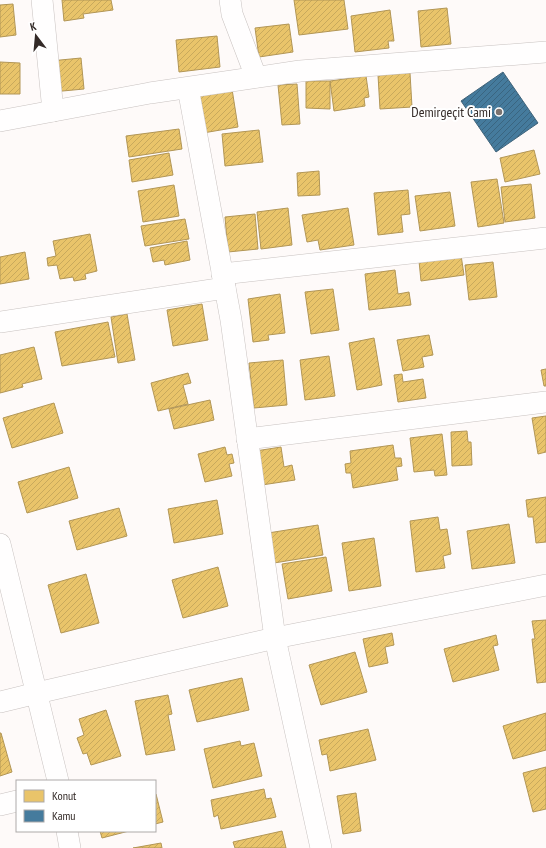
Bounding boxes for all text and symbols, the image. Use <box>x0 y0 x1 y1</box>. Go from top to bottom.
north arrow <box>16 16 56 56</box>
text: K <box>29 19 38 34</box>
place label: Demirgeçit Cami <box>411 103 491 121</box>
marker: Demirgeçit Cami <box>494 107 504 117</box>
legend <box>16 780 156 832</box>
text: Konut <box>52 788 77 803</box>
text: Kamu <box>52 808 75 823</box>

